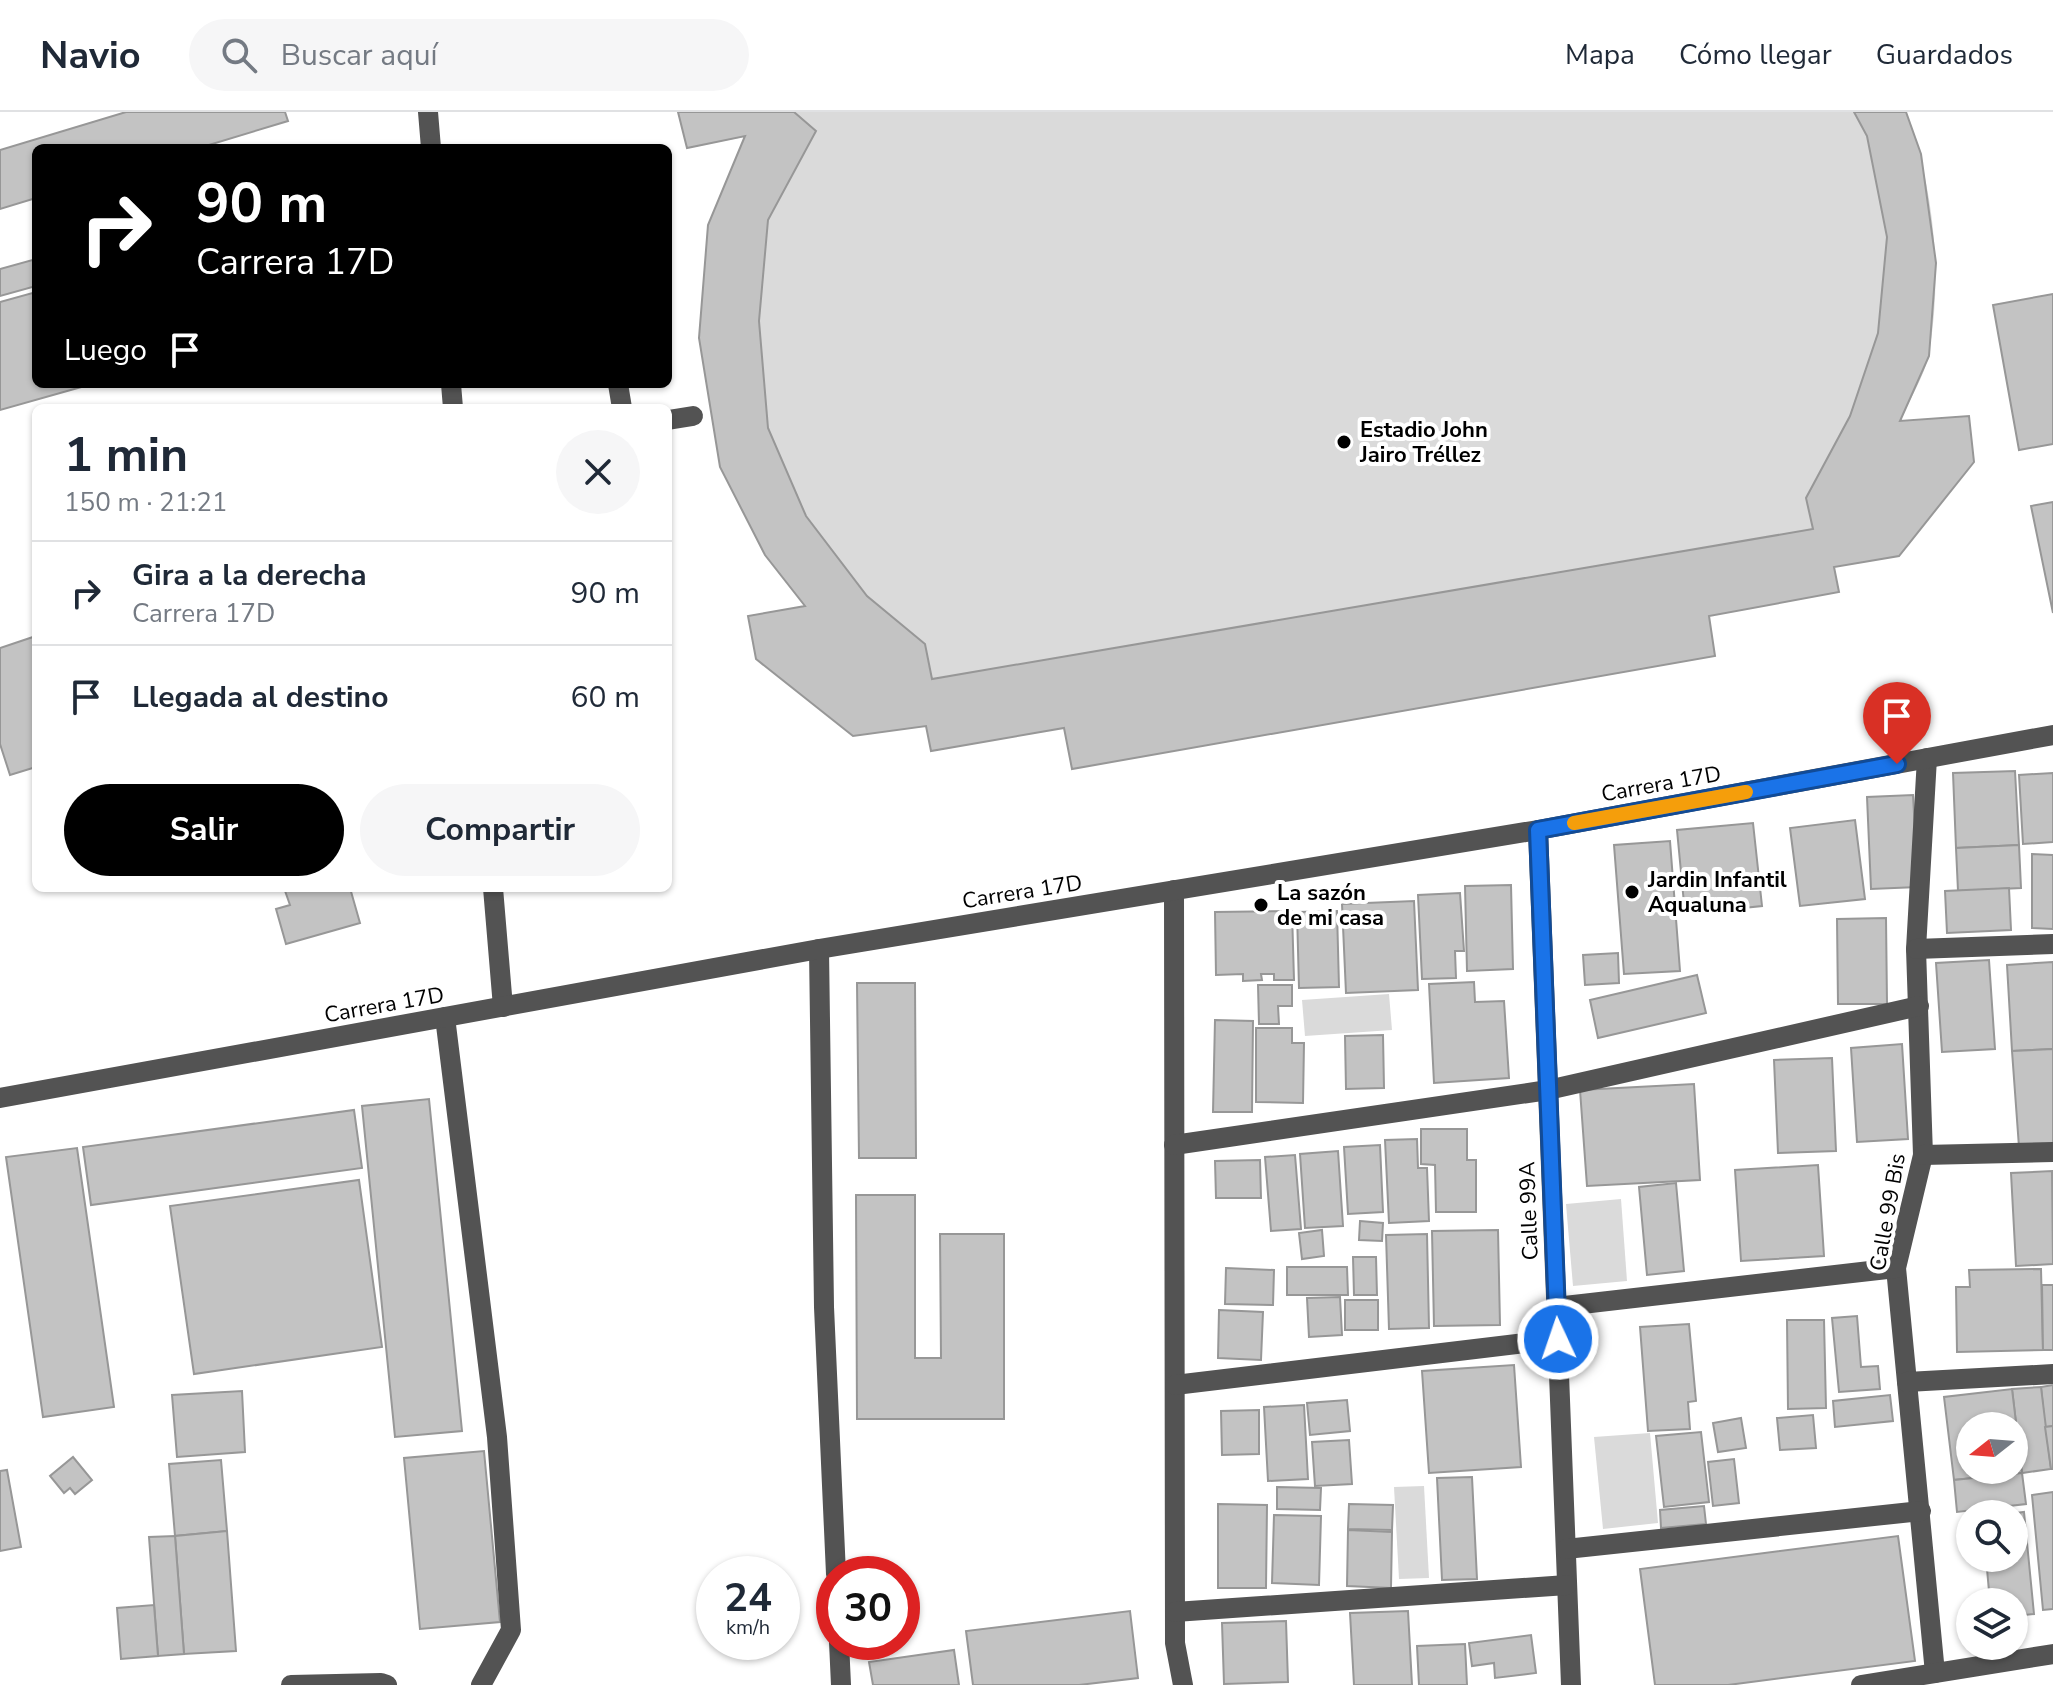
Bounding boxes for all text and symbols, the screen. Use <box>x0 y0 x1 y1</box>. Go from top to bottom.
search box <box>189 19 749 91</box>
text: Navio <box>40 30 141 81</box>
icon: search <box>217 33 261 77</box>
text: Buscar aquí <box>281 35 437 76</box>
text: Mapa <box>1565 36 1635 74</box>
text: Cómo llegar <box>1679 36 1832 74</box>
text: Guardados <box>1876 36 2013 74</box>
text: 90 m <box>196 165 327 242</box>
icon: right <box>64 176 168 280</box>
text: Carrera 17D <box>196 238 394 287</box>
icon: arrive <box>163 328 207 372</box>
text: Luego <box>64 330 147 371</box>
place label: Estadio John Jairo Tréllez <box>1359 415 1488 470</box>
text: 1 min <box>64 422 188 488</box>
button: close <box>556 430 640 514</box>
marker: Estadio John Jairo Tréllez <box>1335 433 1353 451</box>
text: 150 m · 21:21 <box>64 485 227 520</box>
text: Gira a la derecha <box>132 555 367 596</box>
icon: right <box>64 571 108 615</box>
text: 90 m <box>571 573 640 614</box>
text: Carrera 17D <box>132 596 275 631</box>
icon: arrive <box>64 675 108 719</box>
text: Llegada al destino <box>132 677 388 718</box>
text: 60 m <box>571 677 640 718</box>
pin <box>1863 682 1931 764</box>
icon: arrive <box>1875 694 1919 738</box>
street label: Carrera 17D <box>1599 759 1723 809</box>
button: Salir <box>64 784 344 876</box>
button: Compartir <box>360 784 640 876</box>
place label: Jardin Infantil Aqualuna <box>1647 865 1787 920</box>
street label: Carrera 17D <box>960 868 1084 916</box>
place label: La sazón de mi casa <box>1277 878 1384 933</box>
marker: Jardin Infantil Aqualuna <box>1623 883 1641 901</box>
marker: La sazón de mi casa <box>1252 896 1270 914</box>
street label: Carrera 17D <box>322 980 446 1030</box>
street label: Calle 99 Bis <box>1863 1151 1913 1273</box>
street label: Calle 99A <box>1512 1161 1546 1261</box>
position arrow <box>1516 1297 1600 1381</box>
north arrow <box>1956 1412 2028 1484</box>
map controls <box>1956 1412 2028 1660</box>
button: search <box>1956 1500 2028 1572</box>
speed limit sign: 30 <box>816 1556 920 1660</box>
text: 24 <box>724 1571 772 1625</box>
button: layers <box>1956 1588 2028 1660</box>
text: km/h <box>726 1614 770 1641</box>

